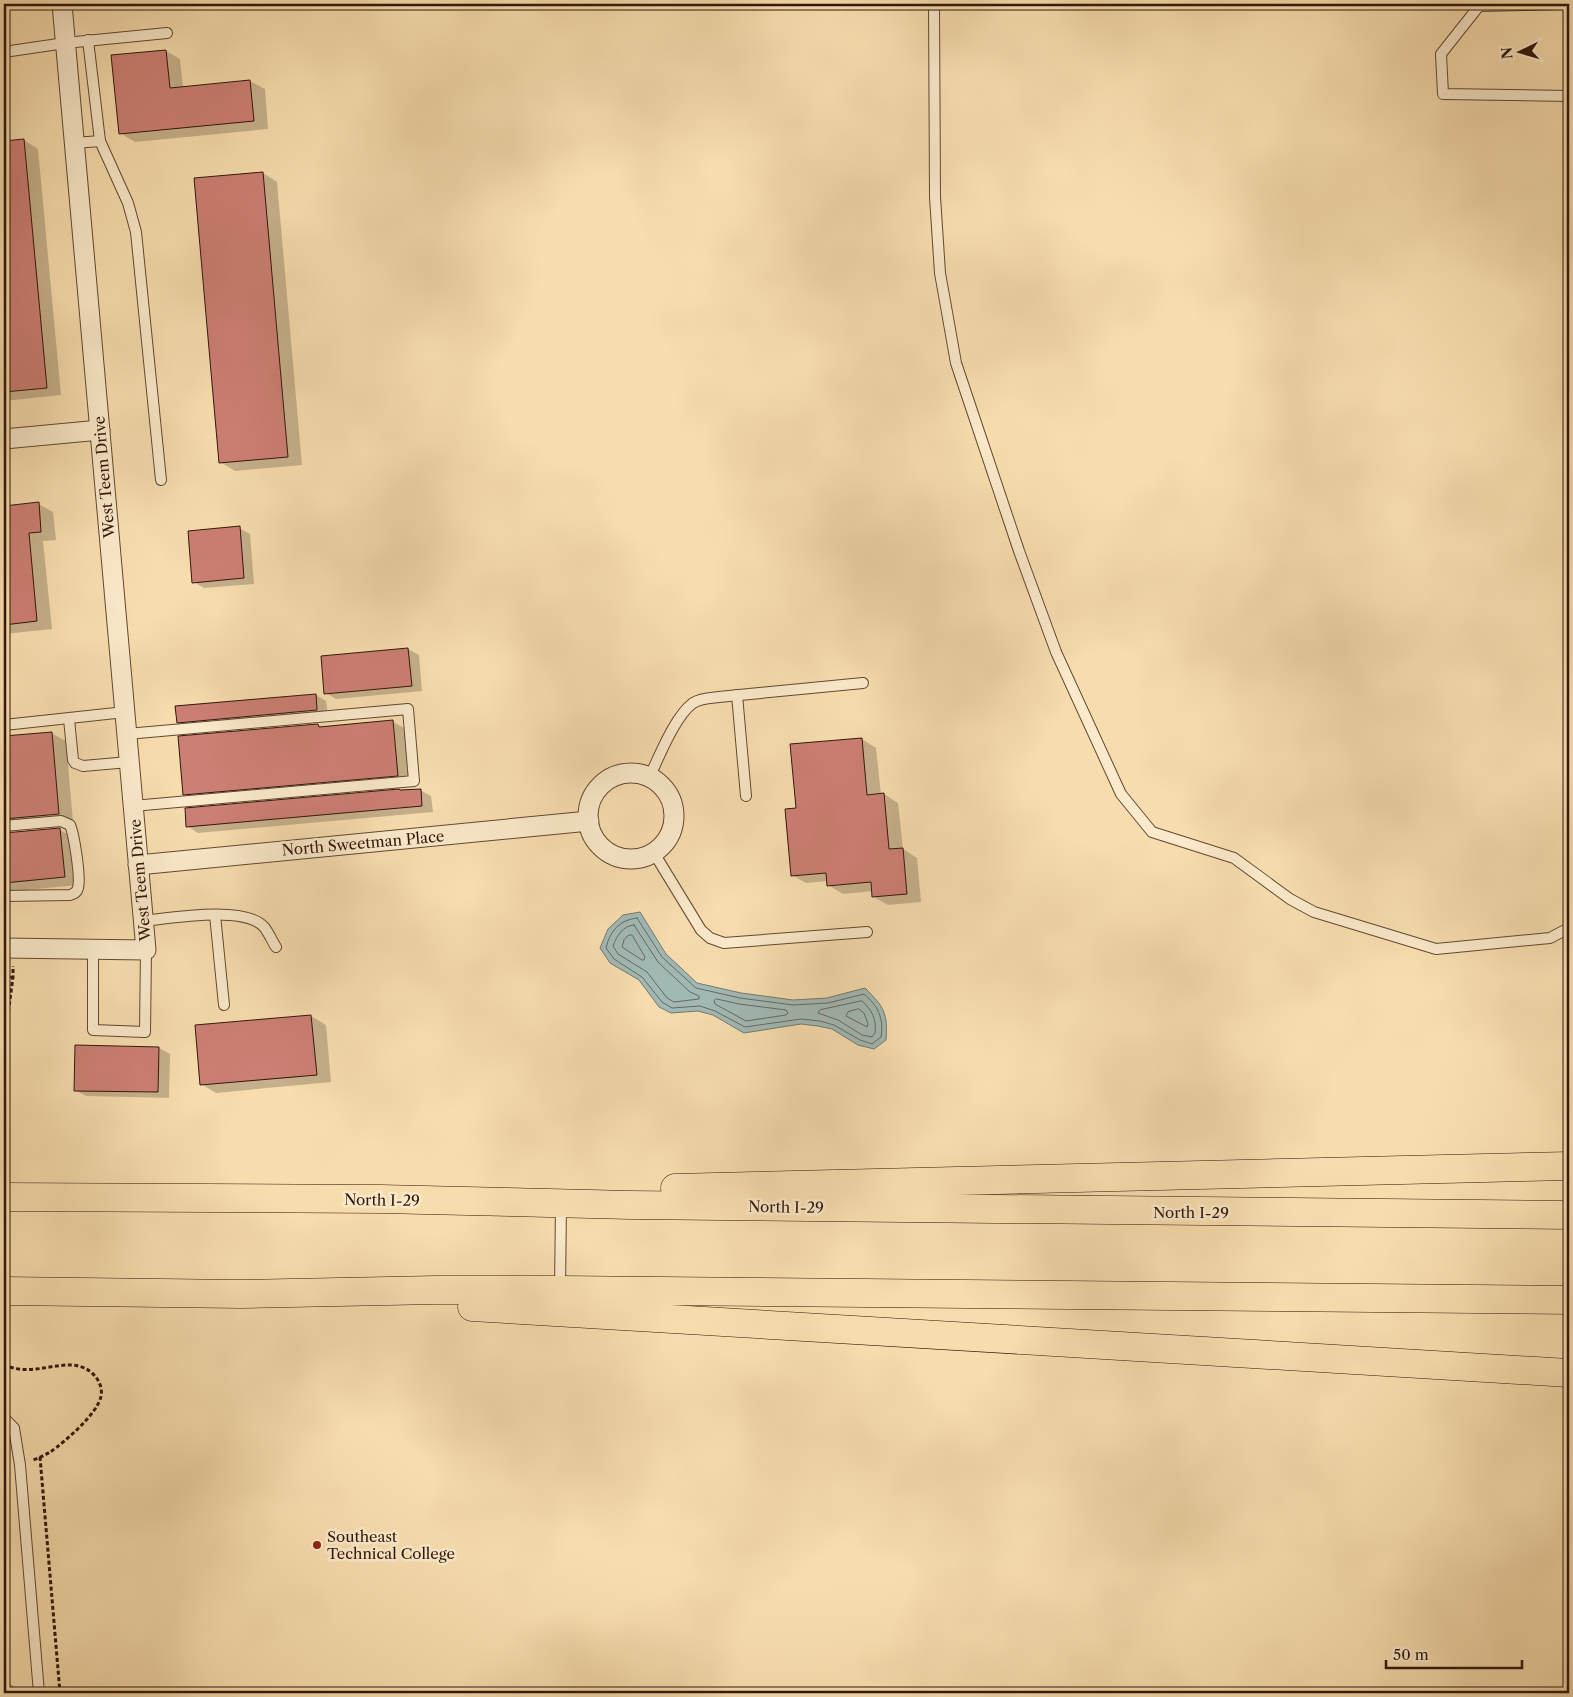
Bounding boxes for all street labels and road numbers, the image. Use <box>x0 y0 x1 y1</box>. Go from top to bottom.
street label: West Teem Drive <box>89 415 119 540</box>
street label: West Teem Drive <box>125 818 155 943</box>
street label: North Sweetman Place <box>281 826 445 860</box>
street label: North I-29 <box>344 1190 420 1210</box>
street label: North I-29 <box>748 1197 824 1217</box>
street label: North I-29 <box>1153 1203 1229 1222</box>

